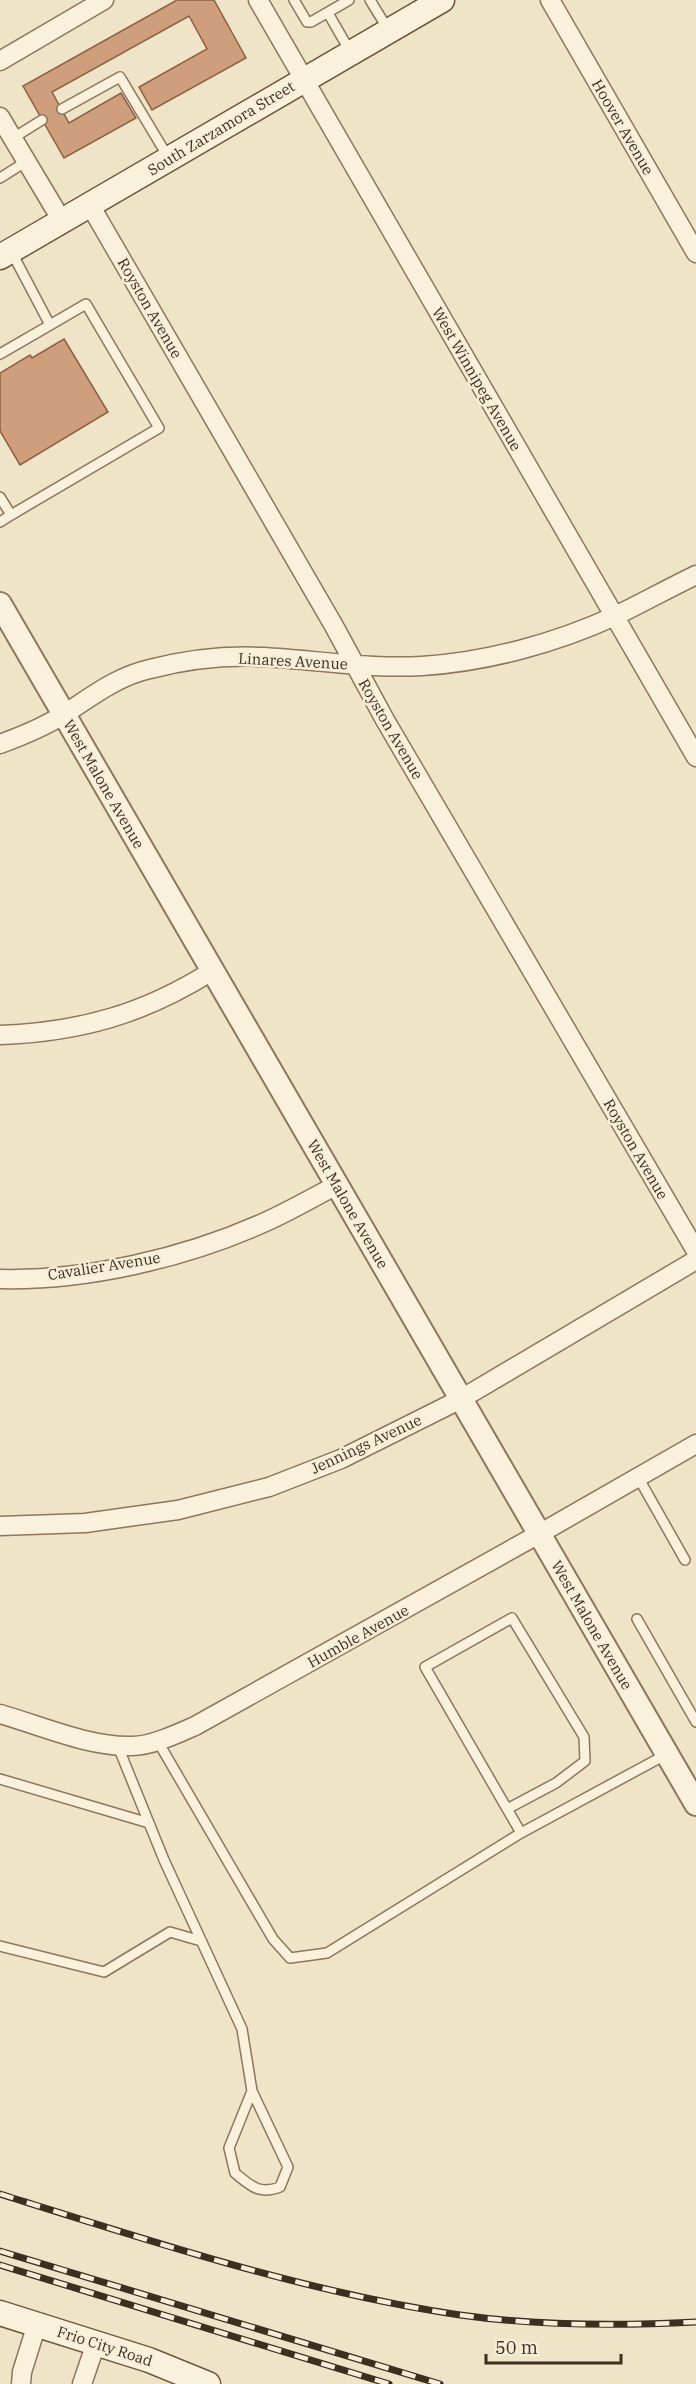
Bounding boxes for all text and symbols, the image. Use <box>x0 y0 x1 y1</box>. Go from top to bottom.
street label: Hoover Avenue <box>588 76 658 178</box>
street label: South Zarzamora Street <box>144 77 298 179</box>
street label: Royston Avenue <box>114 254 186 362</box>
street label: West Winnipeg Avenue <box>428 304 526 454</box>
street label: Linares Avenue <box>238 649 348 673</box>
street label: Royston Avenue <box>355 675 427 783</box>
street label: West Malone Avenue <box>59 716 149 852</box>
street label: Royston Avenue <box>600 1095 672 1203</box>
street label: West Malone Avenue <box>303 1136 393 1272</box>
street label: Cavalier Avenue <box>46 1248 162 1284</box>
street label: Jennings Avenue <box>308 1410 424 1478</box>
street label: West Malone Avenue <box>547 1557 637 1693</box>
street label: Humble Avenue <box>304 1600 412 1672</box>
street label: Frio City Road <box>55 2322 155 2370</box>
scale bar <box>486 2327 621 2365</box>
text: 50 m <box>495 2336 538 2359</box>

